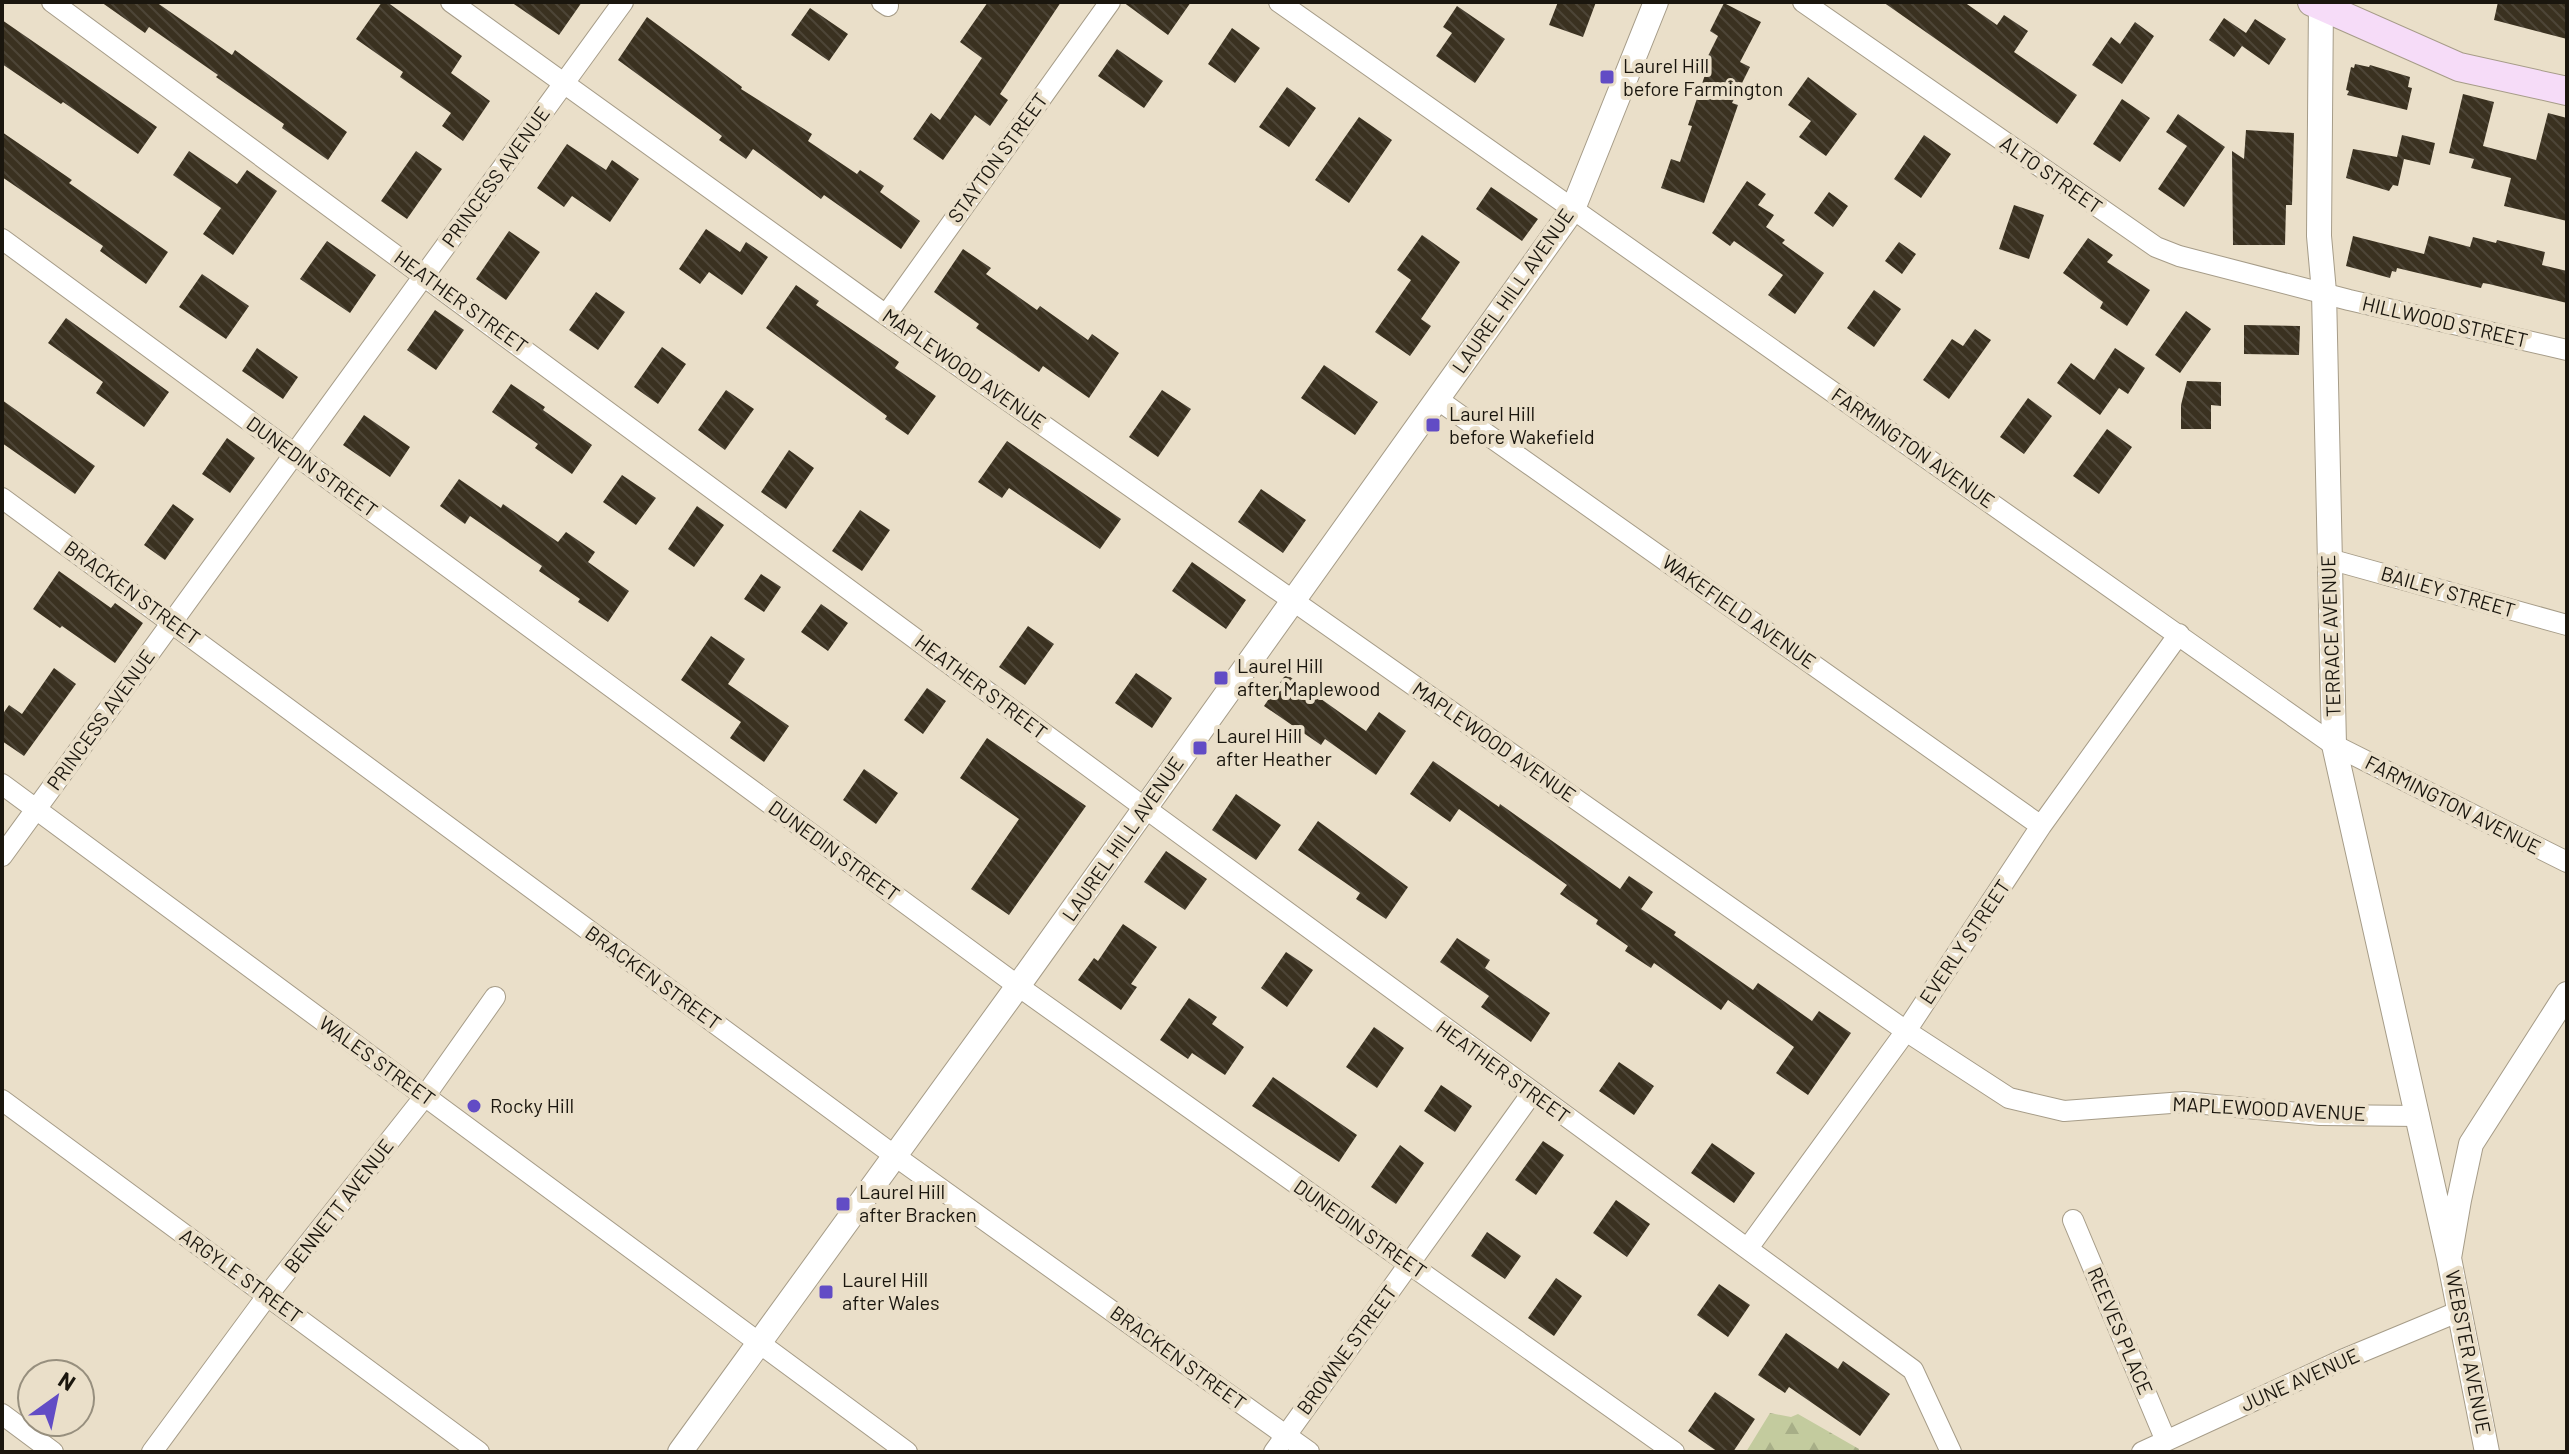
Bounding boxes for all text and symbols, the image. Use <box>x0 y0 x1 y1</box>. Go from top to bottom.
place label: Laurel Hill before Farmington <box>1623 53 1783 100</box>
marker: Laurel Hill before Farmington <box>1598 68 1616 86</box>
street label: STAYTON STREET <box>942 88 1052 227</box>
street label: PRINCESS AVENUE <box>436 102 554 251</box>
street label: ALTO STREET <box>1996 130 2107 218</box>
street label: LAUREL HILL AVENUE <box>1446 204 1578 377</box>
street label: HEATHER STREET <box>390 245 533 358</box>
street label: HILLWOOD STREET <box>2360 290 2530 352</box>
street label: MAPLEWOOD AVENUE <box>878 303 1051 434</box>
street label: FARMINGTON AVENUE <box>1827 382 2000 513</box>
place label: Laurel Hill before Wakefield <box>1449 401 1595 448</box>
street label: DUNEDIN STREET <box>242 411 383 522</box>
marker: Laurel Hill before Wakefield <box>1424 416 1442 434</box>
street label: BRACKEN STREET <box>60 535 205 649</box>
street label: WAKEFIELD AVENUE <box>1658 549 1821 673</box>
street label: TERRACE AVENUE <box>2315 555 2345 718</box>
street label: BAILEY STREET <box>2378 560 2518 622</box>
street label: HEATHER STREET <box>911 629 1052 744</box>
street label: PRINCESS AVENUE <box>41 645 159 794</box>
place label: Laurel Hill after Maplewood <box>1237 653 1381 700</box>
marker: Laurel Hill after Maplewood <box>1212 669 1230 687</box>
street label: MAPLEWOOD AVENUE <box>1408 676 1581 807</box>
place label: Laurel Hill after Heather <box>1216 723 1332 770</box>
marker: Laurel Hill after Heather <box>1191 739 1209 757</box>
street label: FARMINGTON AVENUE <box>2362 749 2545 859</box>
street label: LAUREL HILL AVENUE <box>1056 752 1188 925</box>
street label: DUNEDIN STREET <box>764 795 905 906</box>
street label: EVERLY STREET <box>1914 875 2015 1008</box>
street label: BRACKEN STREET <box>581 920 726 1034</box>
street label: WALES STREET <box>315 1010 440 1110</box>
street label: HEATHER STREET <box>1432 1015 1575 1128</box>
street label: MAPLEWOOD AVENUE <box>2172 1091 2366 1125</box>
place label: Rocky Hill <box>490 1093 574 1117</box>
marker: Rocky Hill <box>465 1097 483 1115</box>
street label: BENNETT AVENUE <box>278 1134 398 1277</box>
street label: DUNEDIN STREET <box>1290 1174 1431 1283</box>
place label: Laurel Hill after Bracken <box>859 1179 977 1226</box>
marker: Laurel Hill after Bracken <box>834 1195 852 1213</box>
street label: ARGYLE STREET <box>176 1223 308 1328</box>
street label: REEVES PLACE <box>2083 1263 2159 1398</box>
place label: Laurel Hill after Wales <box>842 1267 940 1314</box>
street label: WEBSTER AVENUE <box>2441 1268 2497 1436</box>
street label: BROWNE STREET <box>1291 1280 1401 1419</box>
marker: Laurel Hill after Wales <box>817 1283 835 1301</box>
street label: BRACKEN STREET <box>1106 1300 1251 1414</box>
street label: JUNE AVENUE <box>2237 1342 2363 1416</box>
north arrow <box>16 1358 96 1438</box>
text: N <box>54 1365 81 1395</box>

